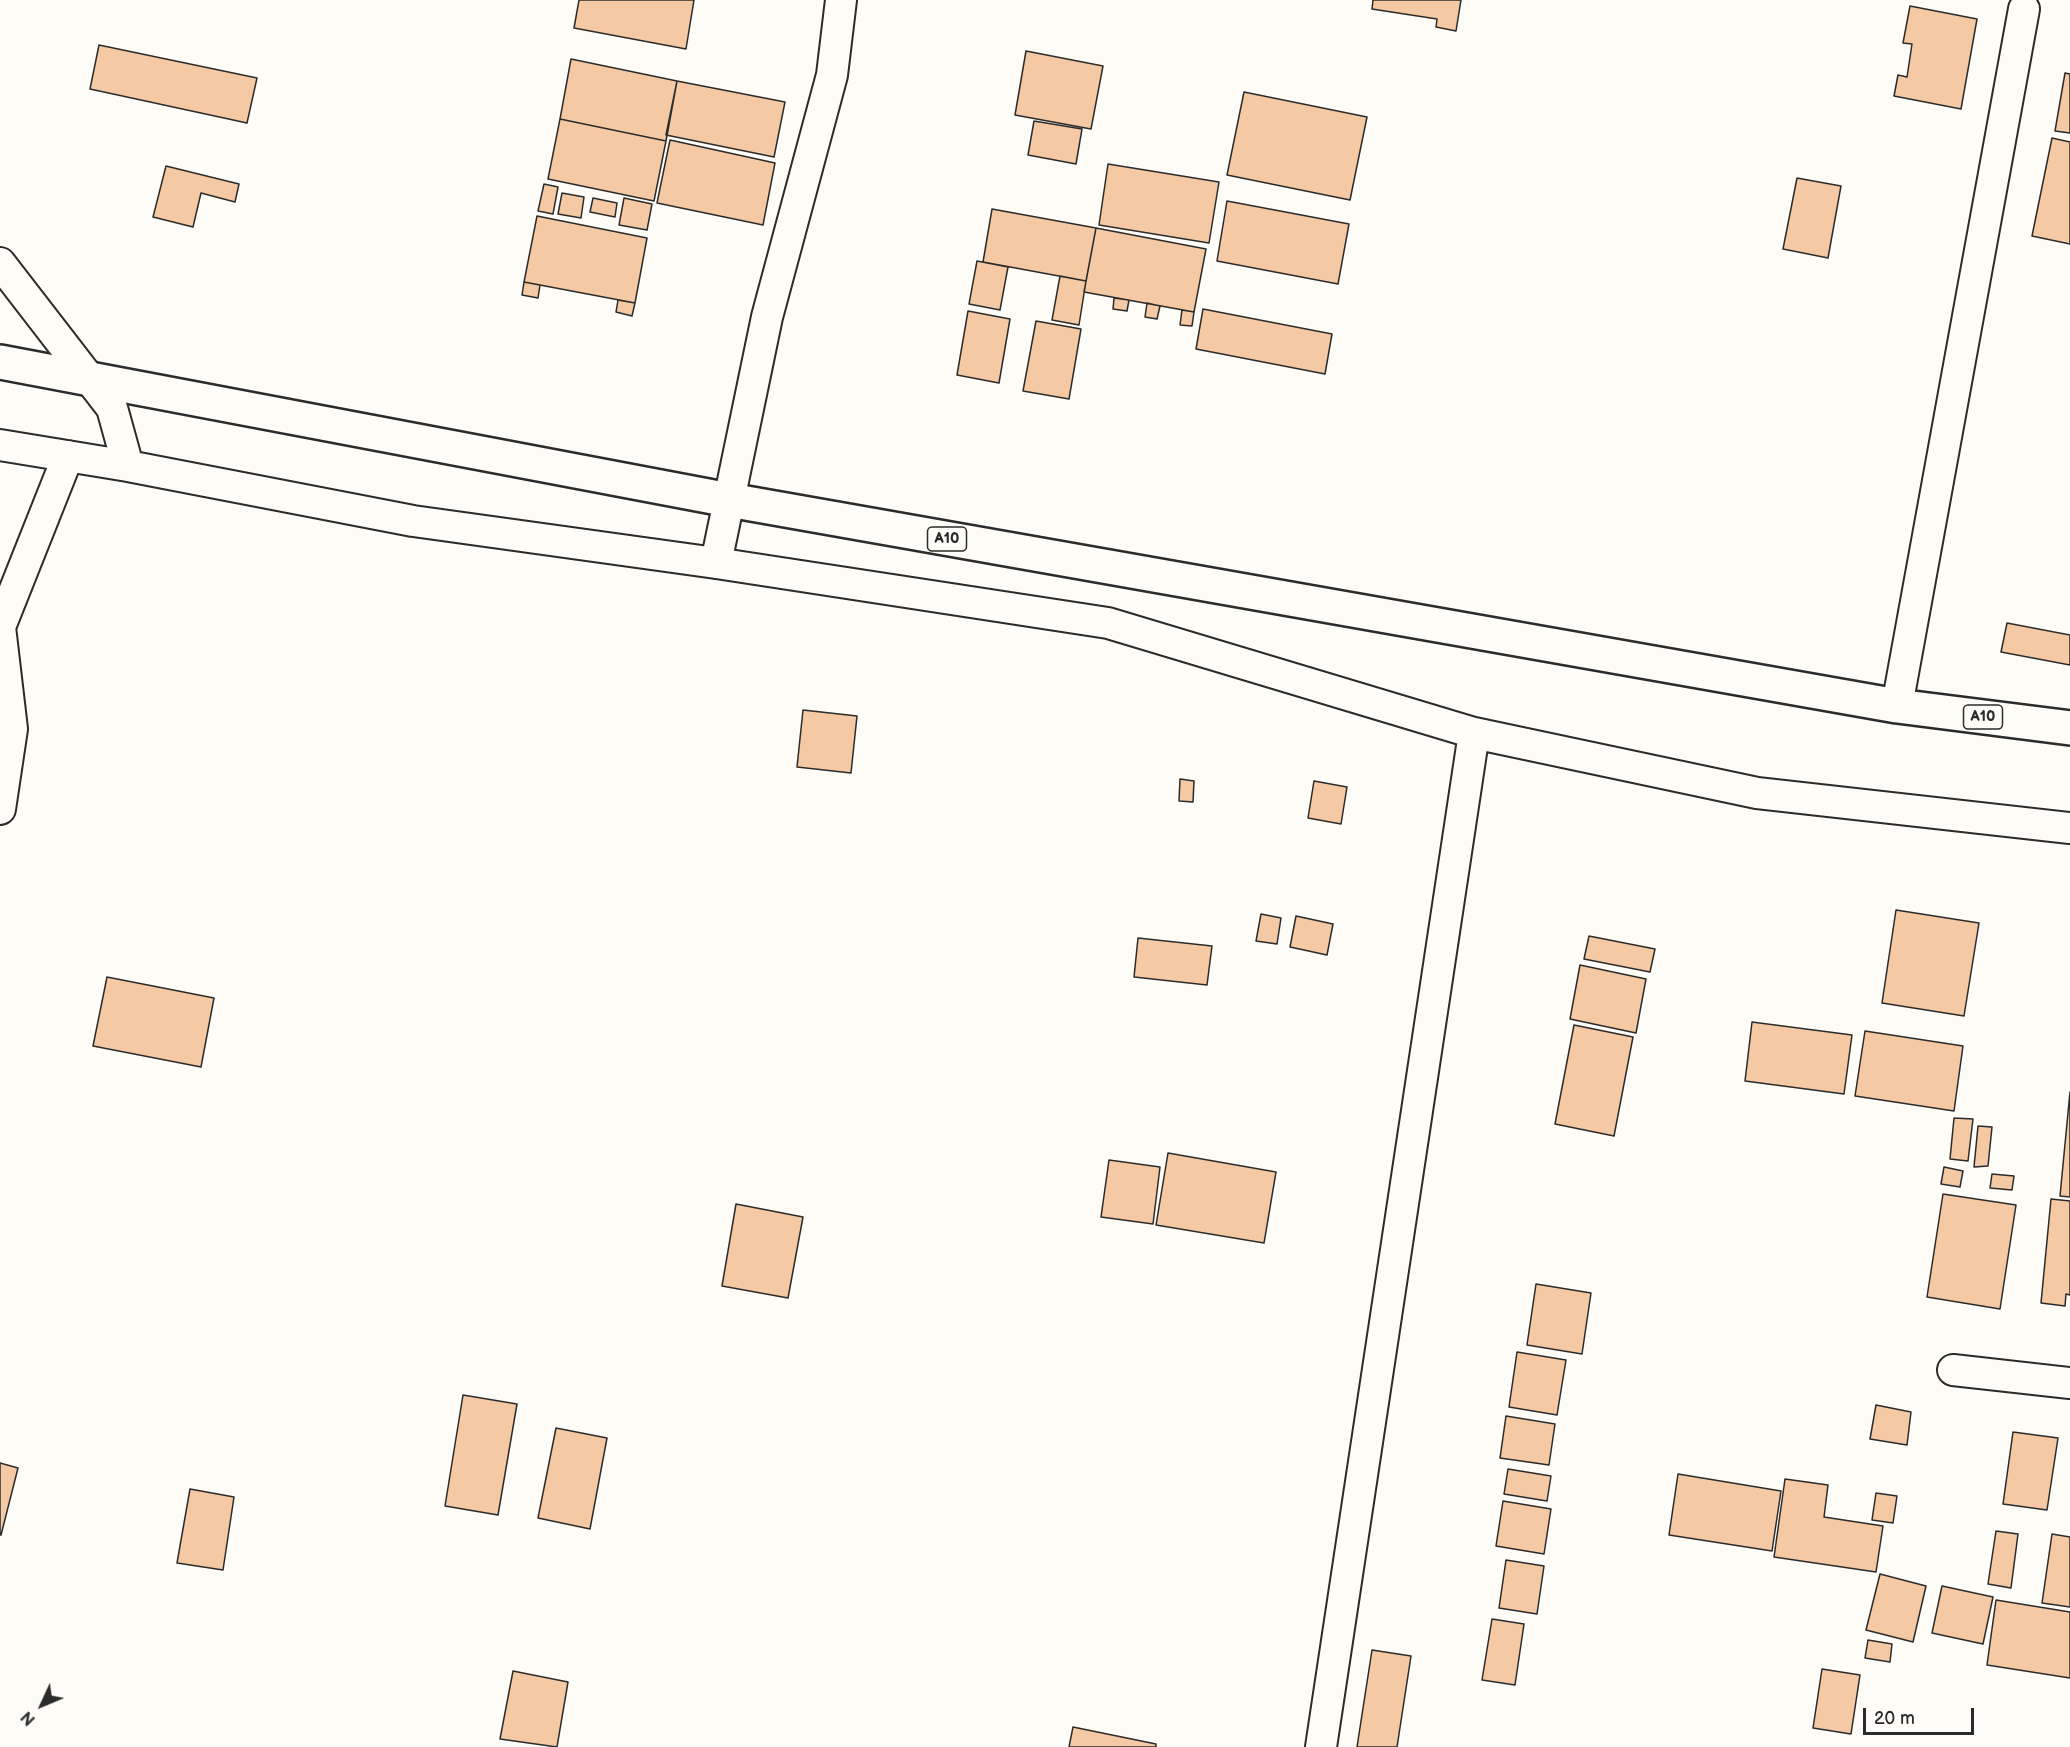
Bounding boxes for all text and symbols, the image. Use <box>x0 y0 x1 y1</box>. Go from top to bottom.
road number: A10 <box>928 527 966 551</box>
road number: A10 <box>1964 705 2002 729</box>
north arrow <box>12 1675 72 1735</box>
scale bar <box>1866 1696 1977 1734</box>
text: N <box>18 1707 40 1729</box>
text: 20 m <box>1874 1708 1915 1729</box>

